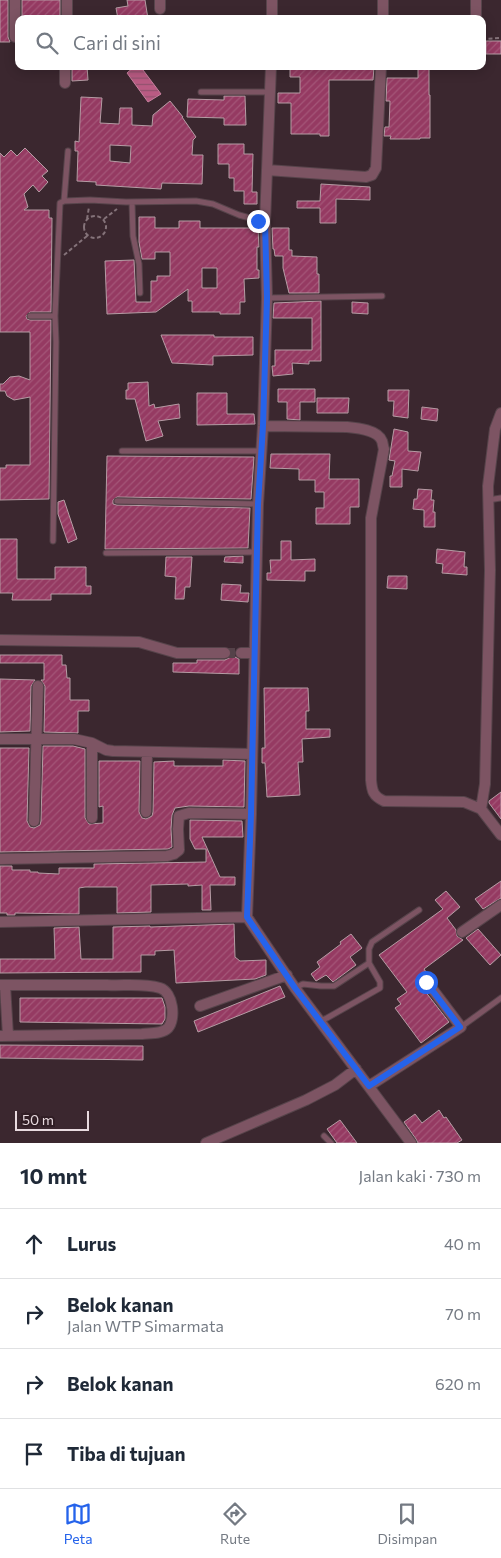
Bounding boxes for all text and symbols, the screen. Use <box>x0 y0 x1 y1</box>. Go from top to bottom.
search box <box>15 15 486 70</box>
icon: search <box>33 29 61 57</box>
text: Cari di sini <box>73 31 161 54</box>
route end <box>247 210 270 233</box>
route start <box>415 971 438 994</box>
scale bar <box>15 1108 89 1131</box>
text: 50 m <box>22 1111 54 1128</box>
text: 10 mnt <box>20 1163 87 1188</box>
text: Jalan kaki · 730 m <box>359 1166 481 1185</box>
icon: ahead <box>20 1230 48 1258</box>
text: Lurus <box>67 1232 116 1255</box>
text: 40 m <box>444 1234 481 1253</box>
text: Belok kanan <box>67 1293 174 1316</box>
icon: right <box>20 1300 48 1328</box>
text: 70 m <box>445 1304 481 1323</box>
text: Jalan WTP Simarmata <box>67 1316 224 1335</box>
icon: right <box>20 1370 48 1398</box>
text: Belok kanan <box>67 1372 174 1395</box>
text: 620 m <box>435 1374 481 1393</box>
icon: arrive <box>20 1440 48 1468</box>
text: Tiba di tujuan <box>67 1442 185 1465</box>
tab: Peta <box>64 1500 93 1547</box>
tab: Rute <box>220 1500 250 1547</box>
tab: Disimpan <box>378 1500 437 1547</box>

